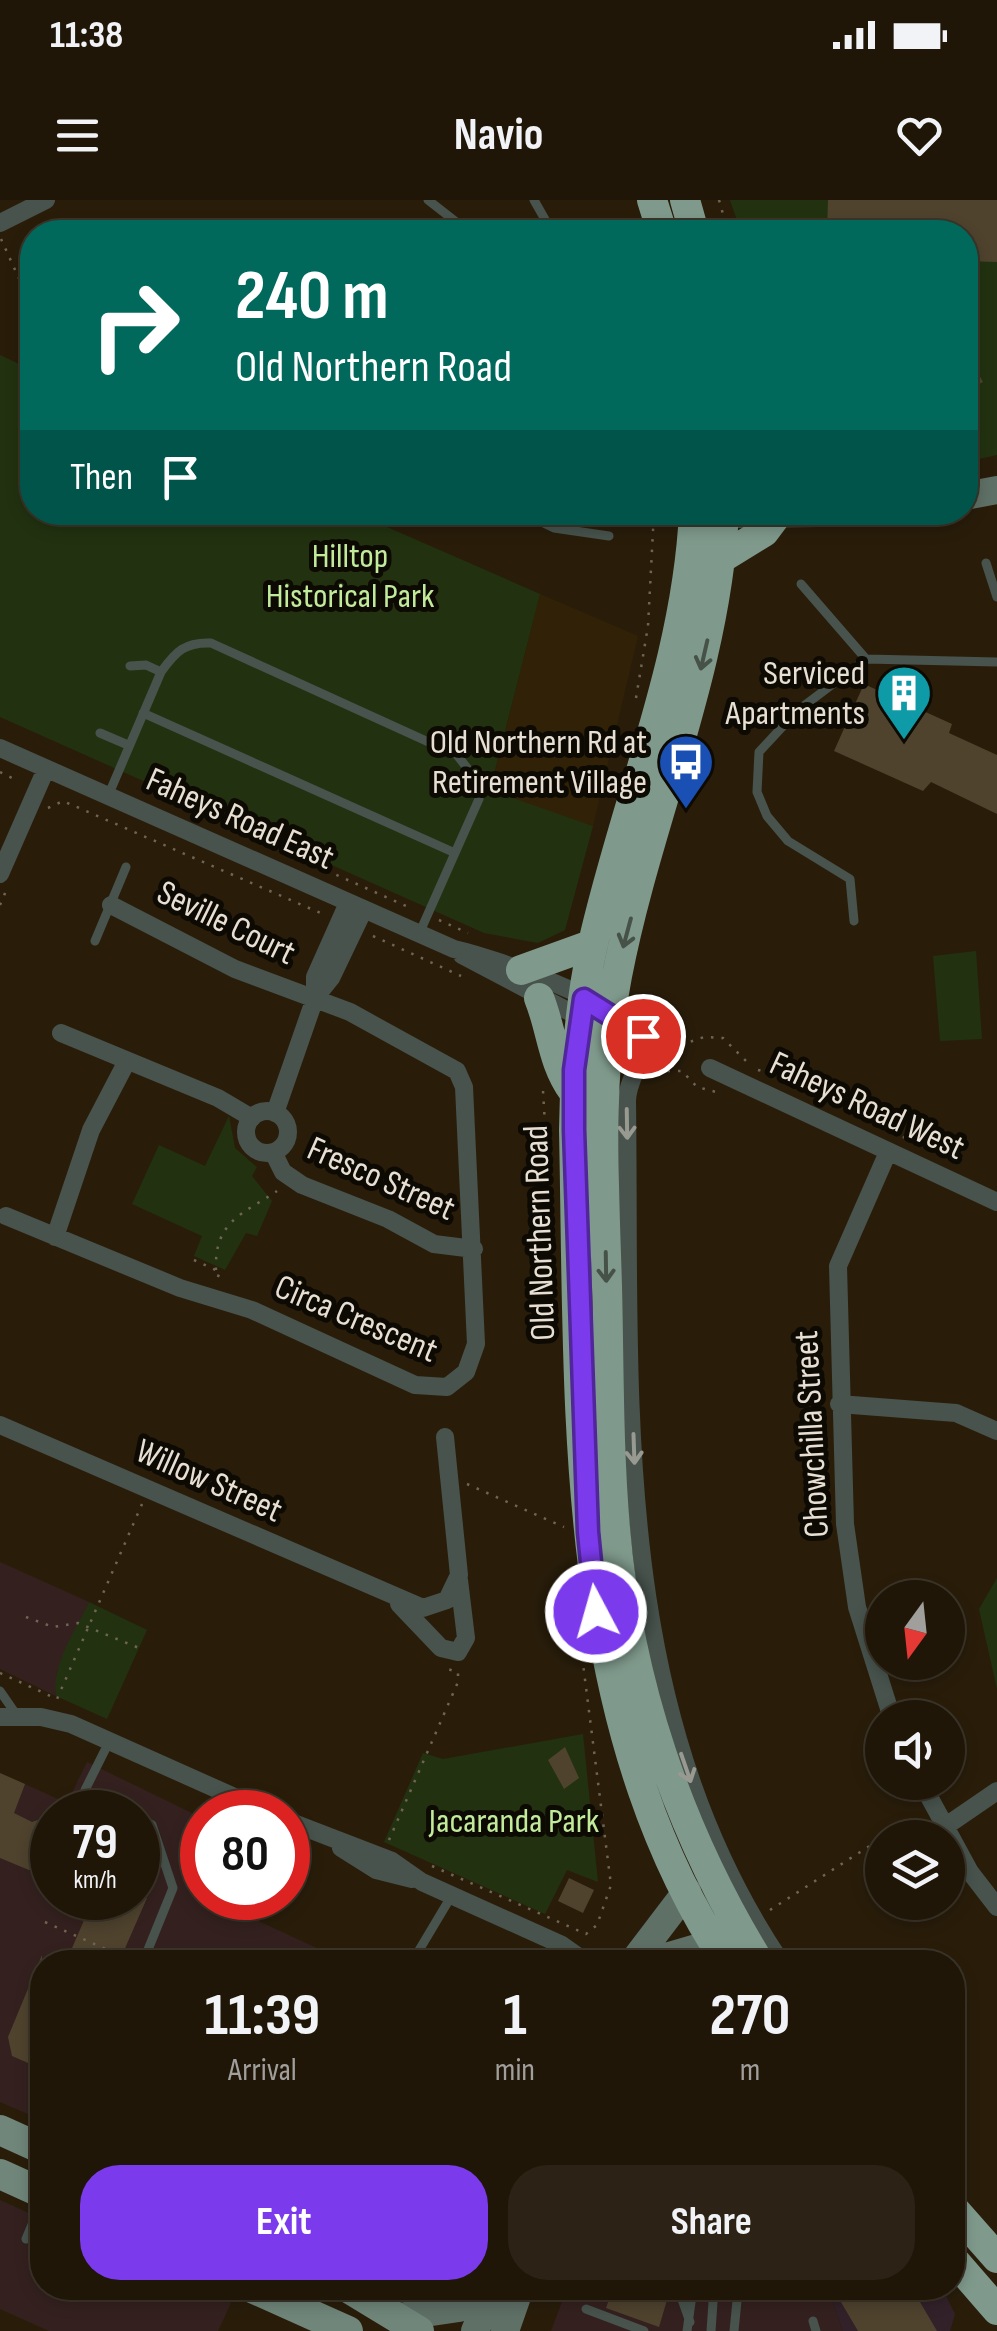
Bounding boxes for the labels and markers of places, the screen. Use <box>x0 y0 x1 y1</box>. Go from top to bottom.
place label: Serviced Apartments <box>725 652 865 735</box>
building icon: Serviced Apartments <box>874 663 934 742</box>
place label: Old Northern Rd at Retirement Village <box>430 721 647 804</box>
bus stop icon: Old Northern Rd at Retirement Village <box>656 732 716 811</box>
pin <box>601 994 686 1079</box>

